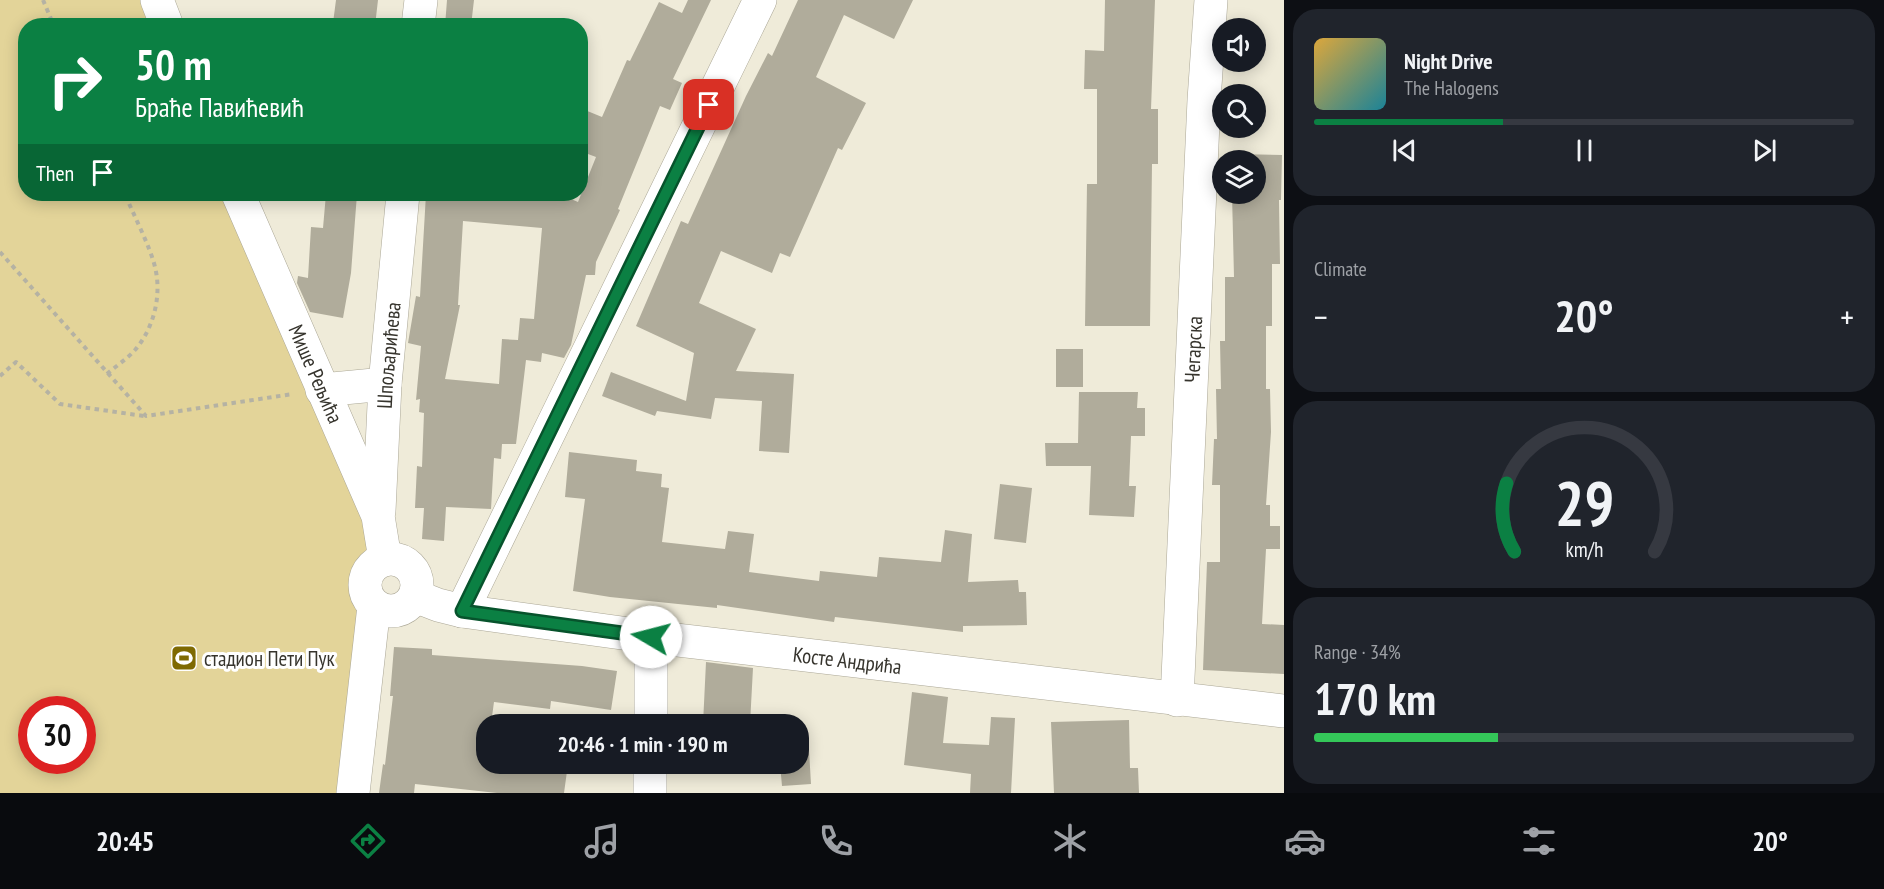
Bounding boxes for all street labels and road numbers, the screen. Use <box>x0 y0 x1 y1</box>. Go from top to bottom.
street label: Шпољарићева <box>370 301 406 409</box>
street label: Чегарска <box>1178 315 1208 383</box>
street label: Мише Рељића <box>283 320 349 427</box>
street label: Косте Андрића <box>792 640 903 680</box>

